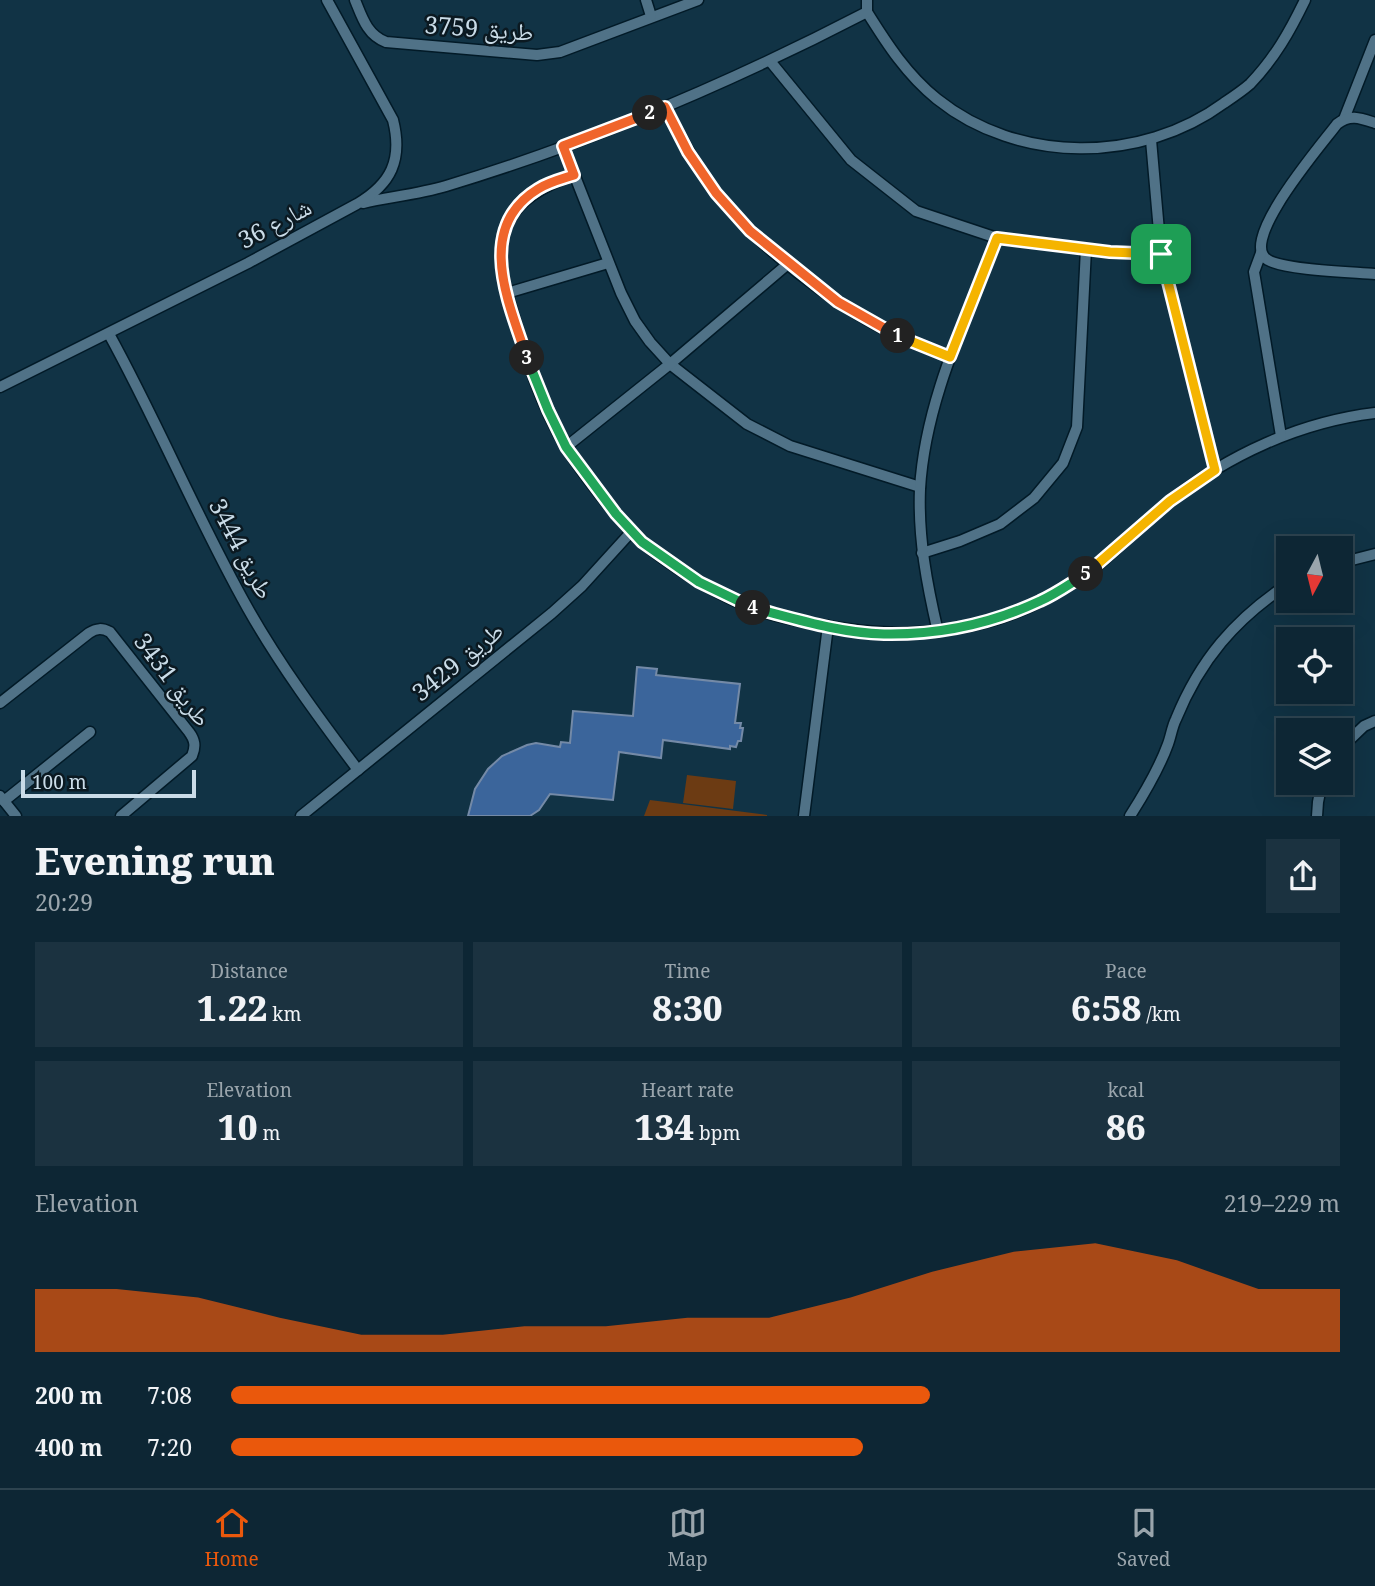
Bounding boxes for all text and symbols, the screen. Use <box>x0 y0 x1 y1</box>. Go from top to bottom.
street label: طريق 3759 <box>424 7 535 48</box>
pin: 2 <box>632 96 668 130</box>
text: 2 <box>644 99 655 125</box>
street label: شارع 36 <box>232 190 317 256</box>
pin <box>1131 224 1191 284</box>
icon: arrive <box>1142 235 1180 273</box>
pin: 1 <box>880 318 916 354</box>
text: 1 <box>892 322 903 348</box>
pin: 3 <box>510 340 544 376</box>
text: 3 <box>521 344 532 370</box>
street label: طريق 3444 <box>202 492 283 604</box>
north arrow <box>1276 536 1353 612</box>
map controls <box>1276 536 1353 795</box>
pin: 5 <box>1068 556 1104 592</box>
text: 5 <box>1080 560 1091 586</box>
pin: 4 <box>736 590 770 626</box>
text: 4 <box>747 594 758 620</box>
street label: طريق 3429 <box>404 614 510 708</box>
street label: طريق 3431 <box>127 626 219 733</box>
button: locate <box>1276 627 1353 704</box>
button: layers <box>1276 718 1353 795</box>
scale bar <box>21 767 196 799</box>
text: 100 m <box>32 769 87 795</box>
text: Evening run <box>35 834 275 886</box>
button: share <box>1266 839 1340 913</box>
text: 20:29 <box>35 886 93 918</box>
text: Distance <box>210 958 288 984</box>
text: Time <box>665 958 710 984</box>
text: Pace <box>1105 958 1147 984</box>
text: 1.22 <box>197 984 267 1031</box>
text: 8:30 <box>652 984 723 1031</box>
text: 6:58 <box>1071 984 1141 1031</box>
text: km <box>267 1001 301 1027</box>
text: /km <box>1141 1001 1181 1027</box>
text: Elevation <box>206 1077 292 1103</box>
text: Heart rate <box>641 1077 734 1103</box>
text: kcal <box>1107 1077 1144 1103</box>
text: 10 <box>218 1103 258 1150</box>
text: 134 <box>635 1103 694 1150</box>
text: 86 <box>1106 1103 1146 1150</box>
text: m <box>258 1120 280 1146</box>
text: bpm <box>694 1120 740 1146</box>
text: Elevation <box>35 1187 139 1219</box>
text: 219–229 m <box>1224 1187 1340 1219</box>
text: 200 m <box>35 1379 103 1411</box>
text: 7:08 <box>147 1379 192 1411</box>
text: 400 m <box>35 1431 103 1463</box>
text: 7:20 <box>147 1431 192 1463</box>
tab: Home <box>204 1504 259 1572</box>
tab: Map <box>668 1504 708 1572</box>
tab: Saved <box>1117 1504 1171 1572</box>

